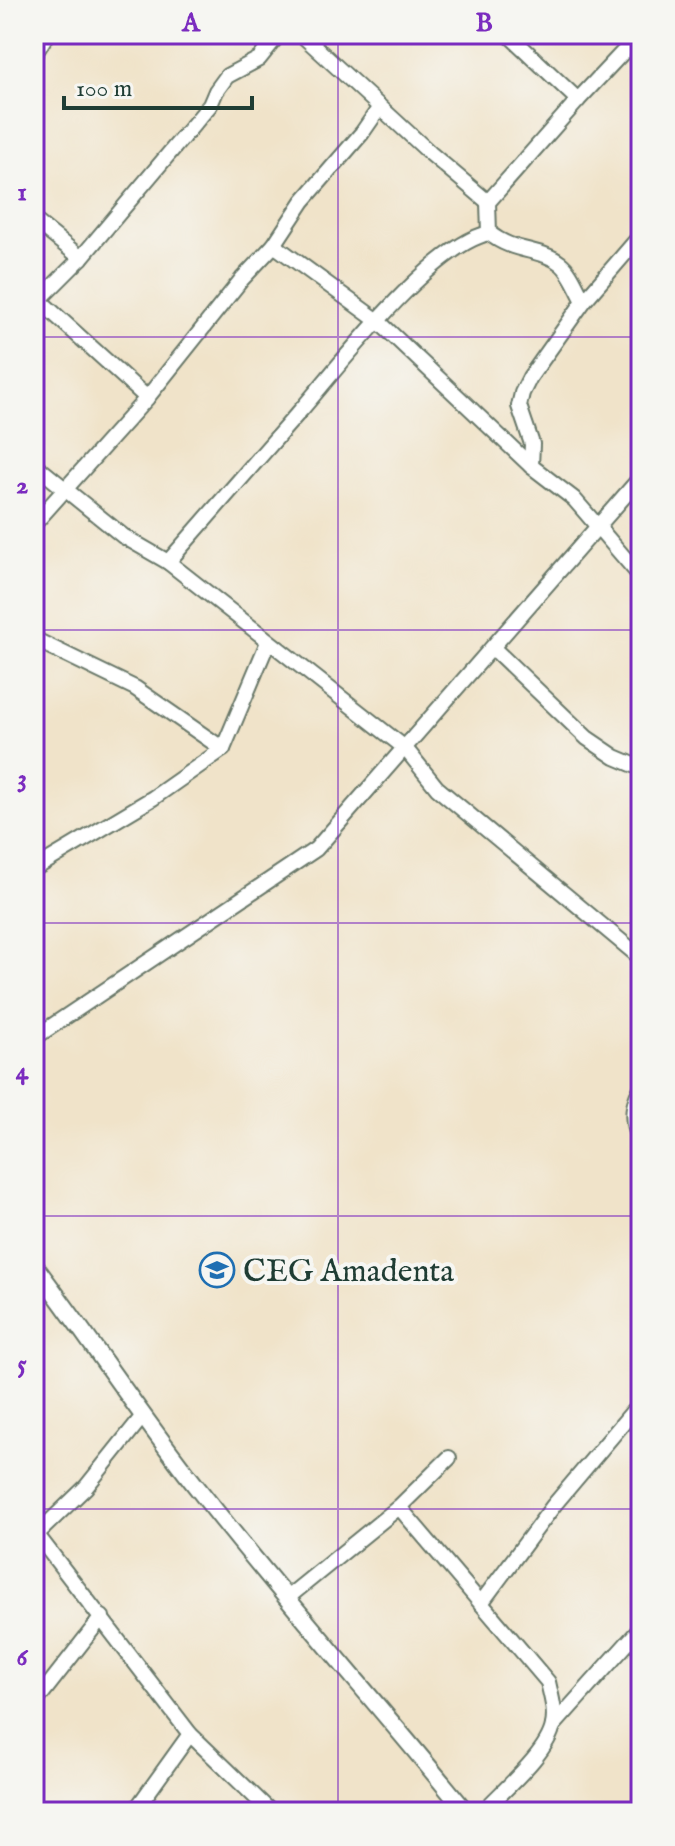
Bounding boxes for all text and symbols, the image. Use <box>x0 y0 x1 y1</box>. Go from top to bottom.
text: A <box>181 7 201 40</box>
text: B <box>475 7 493 40</box>
scale bar <box>64 60 252 110</box>
text: 100 m <box>76 74 132 105</box>
text: 1 <box>17 176 27 209</box>
text: 2 <box>16 469 28 502</box>
text: 3 <box>17 762 27 795</box>
text: 4 <box>16 1055 30 1088</box>
school or university icon: CEG Amadenta <box>198 1251 236 1289</box>
place label: CEG Amadenta <box>243 1252 454 1293</box>
text: 5 <box>17 1348 27 1381</box>
text: 6 <box>17 1641 29 1674</box>

